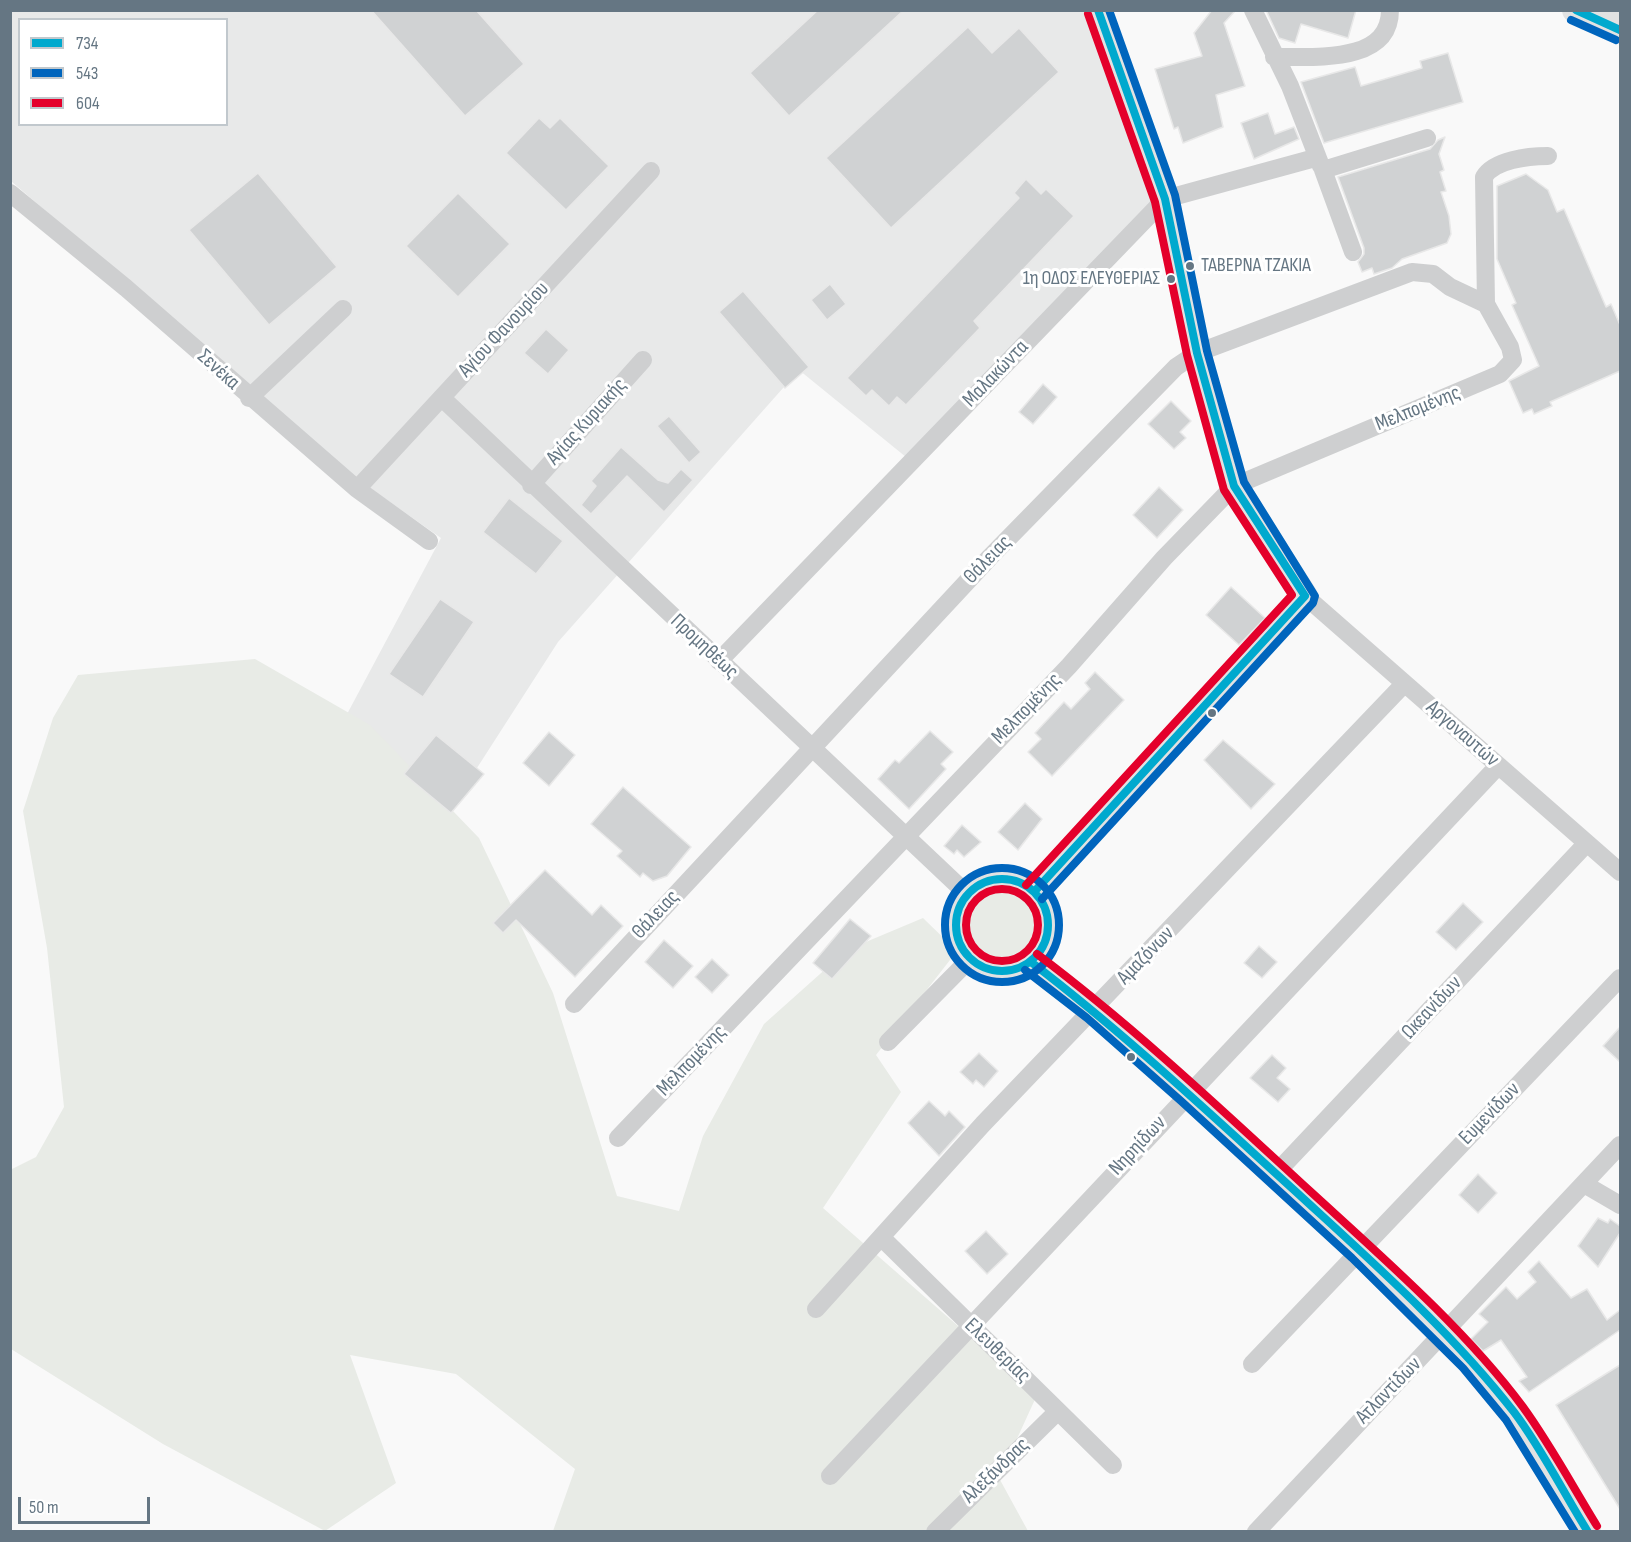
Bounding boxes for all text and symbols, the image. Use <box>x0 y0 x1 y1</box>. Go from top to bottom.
legend <box>18 18 228 126</box>
text: 734 <box>76 33 98 54</box>
text: 543 <box>76 63 98 84</box>
text: 604 <box>76 93 99 114</box>
place label: ΤΑΒΕΡΝΑ ΤΖΑΚΙΑ <box>1201 254 1311 278</box>
marker: ΤΑΒΕΡΝΑ ΤΖΑΚΙΑ <box>1184 260 1196 272</box>
place label: 1η ΟΔΟΣ ΕΛΕΥΘΕΡΙΑΣ <box>1023 267 1160 291</box>
marker: 1η ΟΔΟΣ ΕΛΕΥΘΕΡΙΑΣ <box>1165 273 1177 285</box>
street label: Αγίου Φανουρίου <box>453 277 555 383</box>
street label: Μαλακώντα <box>958 335 1034 413</box>
street label: Σενέκα <box>191 344 245 396</box>
street label: Αγίας Κυριακής <box>542 373 632 471</box>
street label: Μελπομένης <box>1372 381 1464 437</box>
street label: Θάλειας <box>959 530 1017 590</box>
street label: Προμηθέως <box>665 609 743 685</box>
street label: Μελπομένης <box>987 668 1067 750</box>
street label: Αργοναυτών <box>1420 695 1504 773</box>
unlabelled marker <box>1206 707 1218 719</box>
street label: Θάλειας <box>627 885 685 945</box>
street label: Αμαζόνων <box>1112 922 1180 990</box>
street label: Ωκεανίδων <box>1397 971 1467 1045</box>
street label: Μελπομένης <box>652 1020 732 1102</box>
unlabelled marker <box>1125 1051 1137 1063</box>
street label: Ευμενίδων <box>1454 1078 1526 1150</box>
street label: Νηρηίδων <box>1104 1111 1172 1181</box>
street label: Ελευθερίας <box>959 1313 1035 1389</box>
street label: Ατλαντίδων <box>1351 1352 1427 1430</box>
street label: Αλεξάνδρας <box>957 1433 1035 1509</box>
scale bar <box>21 1485 153 1523</box>
text: 50 m <box>29 1497 59 1518</box>

